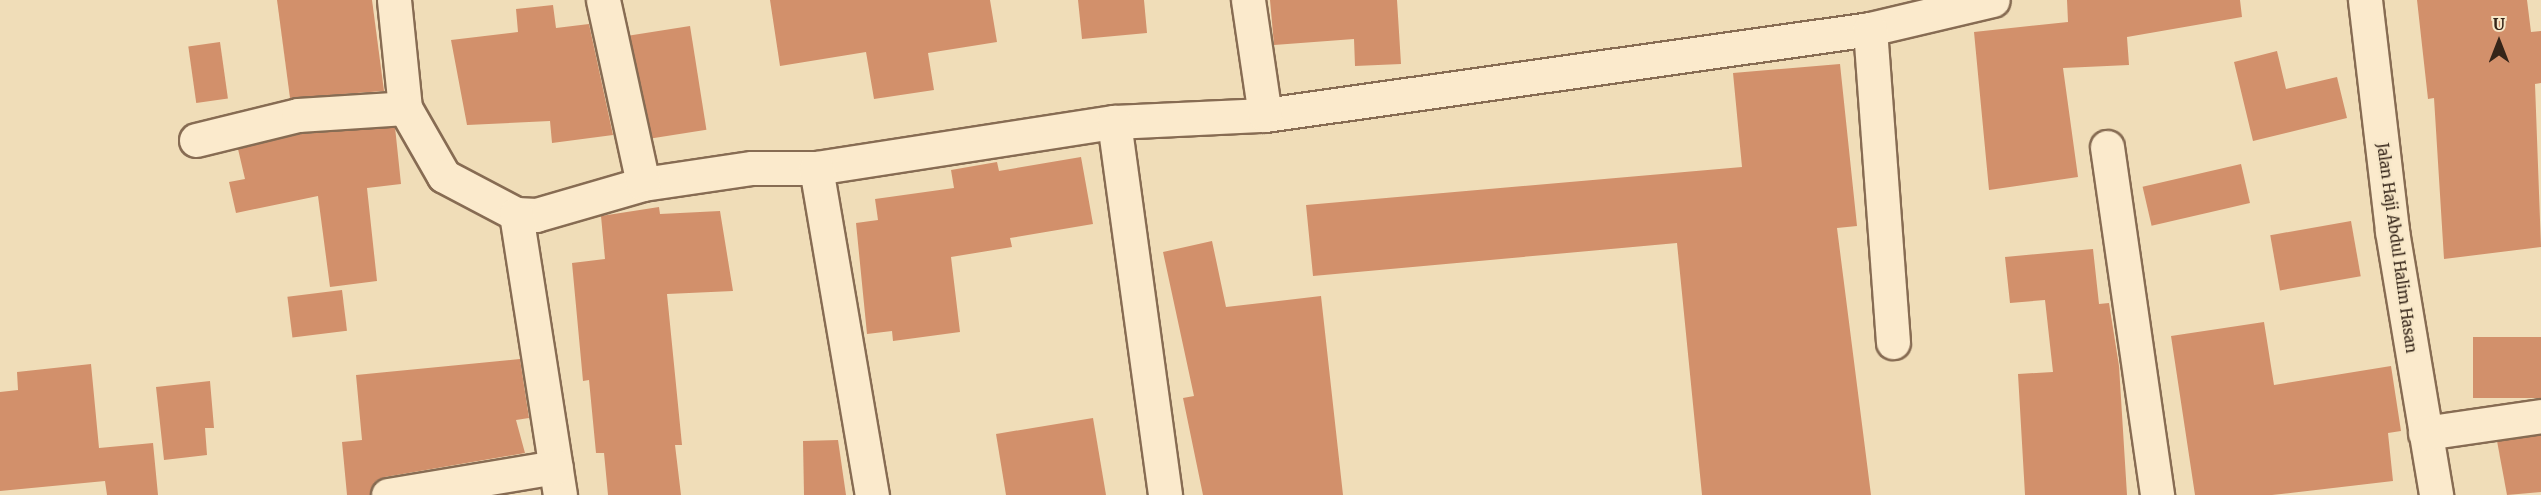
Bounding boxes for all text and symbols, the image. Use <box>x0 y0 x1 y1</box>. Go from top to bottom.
north arrow <box>2469 12 2529 72</box>
text: U <box>2493 14 2505 34</box>
street label: Jalan Haji Abdul Halim Hasan <box>2373 142 2421 354</box>

